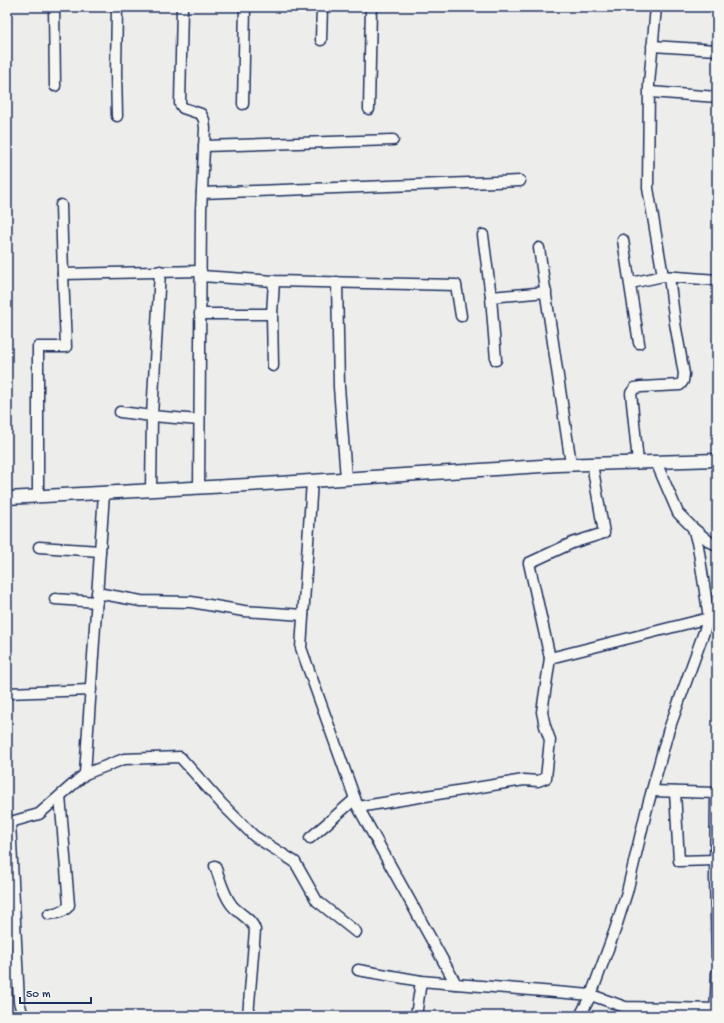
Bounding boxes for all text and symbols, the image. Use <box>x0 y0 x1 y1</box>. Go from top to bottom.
scale bar <box>20 979 91 1005</box>
text: 50 m <box>26 988 51 1002</box>

